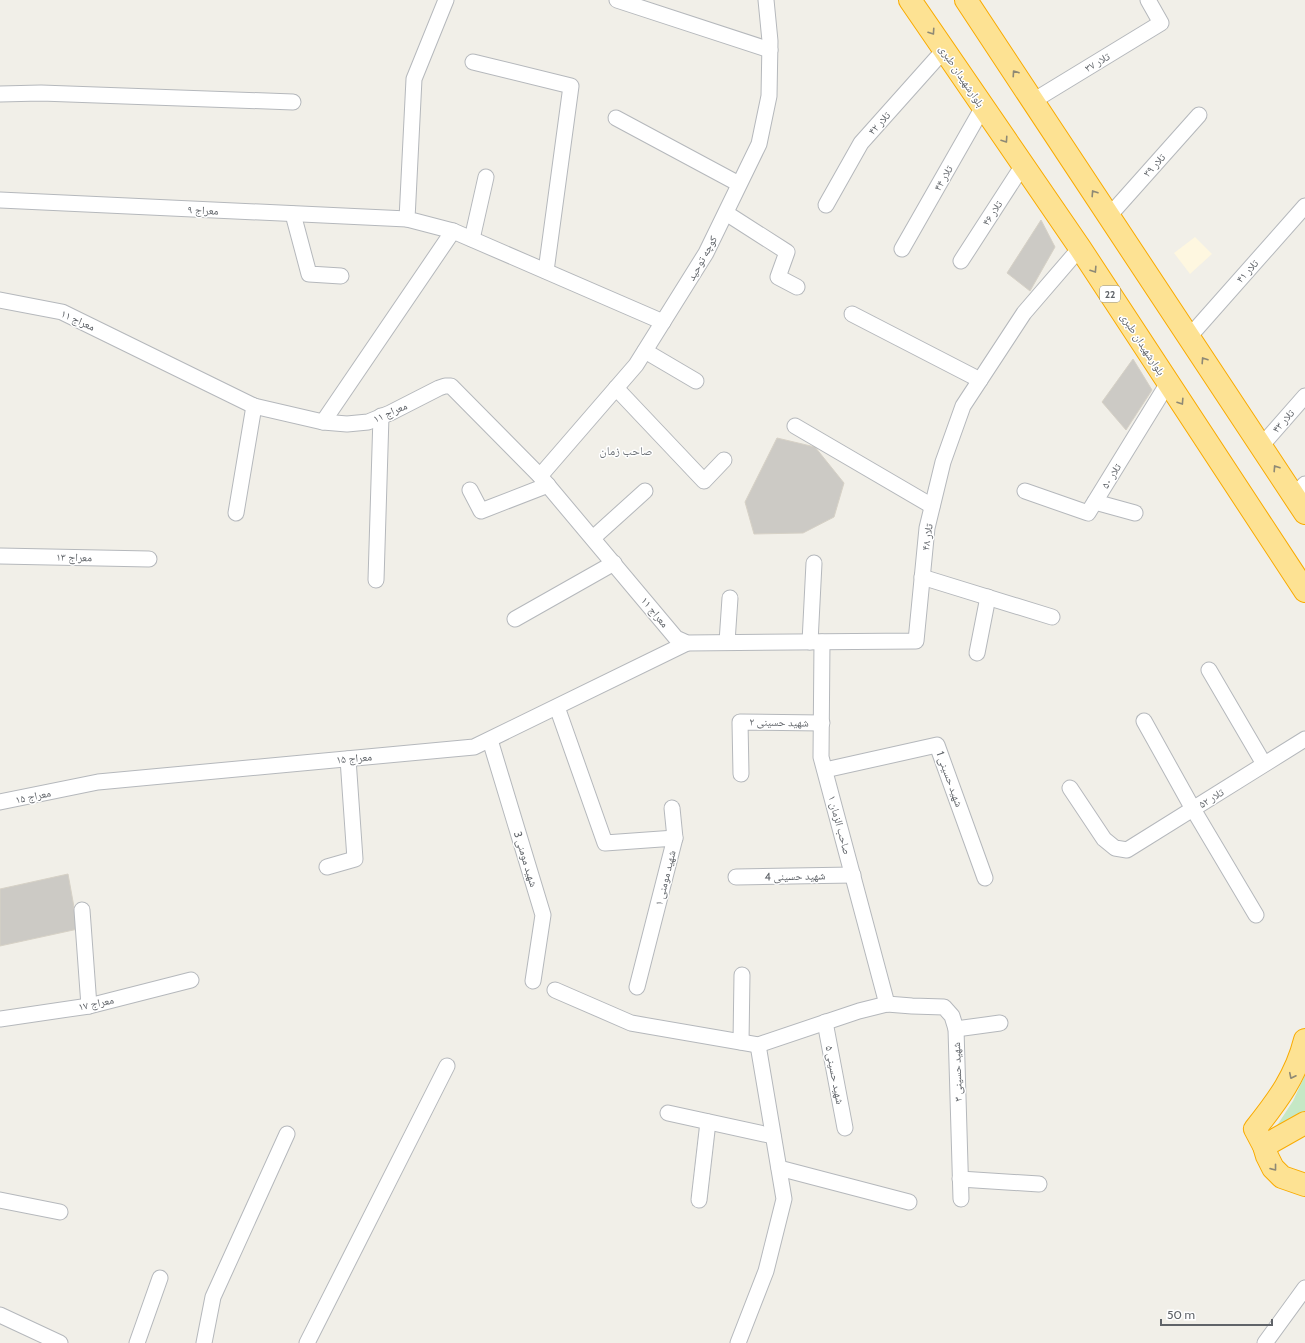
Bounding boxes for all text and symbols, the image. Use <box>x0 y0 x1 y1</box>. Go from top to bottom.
one-way arrow <box>927 28 934 35</box>
street label: بلوارشهیدان طبری <box>936 42 988 110</box>
street label: تلار ۳۷ <box>1082 49 1113 75</box>
one-way arrow <box>1012 70 1020 77</box>
street label: تلار ۴۲ <box>865 108 894 138</box>
one-way arrow <box>1000 135 1007 142</box>
street label: تلار ۳۹ <box>1140 150 1169 180</box>
street label: تلار ۴۴ <box>930 162 956 193</box>
one-way arrow <box>1091 190 1099 197</box>
street label: تلار ۴۶ <box>979 197 1006 228</box>
street label: معراج ۹ <box>187 202 219 218</box>
street label: کوچه توحید <box>684 233 720 283</box>
street label: تلار ۴۱ <box>1233 256 1262 286</box>
one-way arrow <box>1090 266 1097 273</box>
road number: 22 <box>1100 286 1120 302</box>
street label: معراج ۱۱ <box>59 306 97 334</box>
street label: بلوارشهیدان طبری <box>1118 310 1168 378</box>
one-way arrow <box>1201 357 1209 364</box>
street label: معراج ۱۱ <box>371 398 409 426</box>
one-way arrow <box>1176 398 1183 405</box>
street label: تلار ۴۳ <box>1269 406 1298 436</box>
district label: صاحب زمان <box>600 443 652 458</box>
street label: تلار ۵۰ <box>1098 460 1125 491</box>
one-way arrow <box>1274 466 1281 473</box>
street label: تلار ۴۸ <box>918 522 936 551</box>
street label: معراج ۱۳ <box>56 550 92 564</box>
street label: معراج ۱۱ <box>638 594 672 630</box>
street label: شهید حسینی ۲ <box>749 714 809 730</box>
street label: معراج ۱۵ <box>335 749 373 767</box>
street label: شهید حسینی 1 <box>933 749 967 809</box>
street label: تلار ۵۲ <box>1196 784 1227 811</box>
street label: معراج ۱۵ <box>14 785 52 807</box>
street label: صاحب الزمان ۱ <box>825 794 855 856</box>
street label: شهید مومنی 3 <box>511 829 541 889</box>
street label: شهید مومنی ۱ <box>651 849 679 907</box>
street label: شهید حسینی 4 <box>764 868 826 884</box>
street label: معراج ۱۷ <box>77 992 115 1014</box>
street label: شهید حسینی ۳ <box>949 1042 965 1102</box>
street label: شهید حسینی ۵ <box>822 1044 848 1106</box>
one-way arrow <box>1289 1072 1296 1080</box>
one-way arrow <box>1270 1164 1277 1171</box>
scale bar <box>1161 1301 1272 1327</box>
text: 50 m <box>1167 1307 1195 1322</box>

